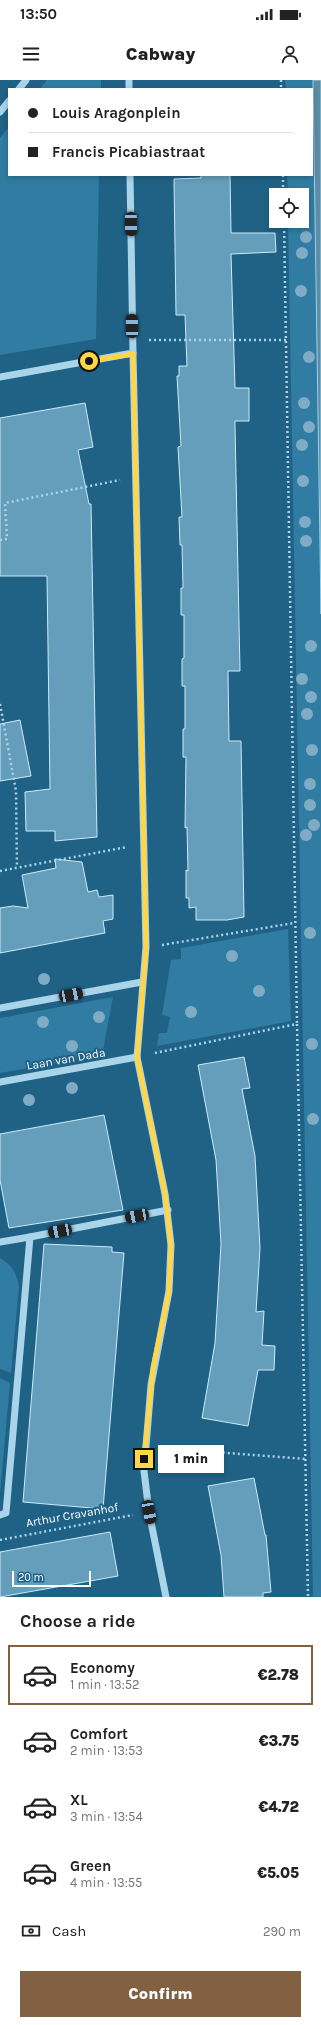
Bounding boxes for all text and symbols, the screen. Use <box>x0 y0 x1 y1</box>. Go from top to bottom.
text: 13:50 <box>20 5 57 23</box>
icon: menu <box>20 43 42 65</box>
text: Cabway <box>126 43 195 65</box>
icon: person <box>279 43 301 65</box>
text: Louis Aragonplein <box>52 104 180 122</box>
text: Francis Picabiastraat <box>52 143 205 161</box>
map controls <box>269 188 309 228</box>
button: locate <box>269 188 309 228</box>
car <box>125 212 137 236</box>
car <box>126 314 138 338</box>
route start <box>80 352 98 370</box>
car <box>58 987 84 1003</box>
street label: Laan van Dada <box>25 1045 107 1073</box>
car <box>124 1208 150 1224</box>
car <box>47 1223 73 1239</box>
callout: 1 min <box>158 1445 224 1473</box>
route end <box>135 1450 153 1468</box>
text: 1 min <box>174 1451 208 1466</box>
car <box>141 1499 157 1525</box>
street label: Arthur Cravanhof <box>25 1500 120 1530</box>
scale bar <box>12 1569 91 1588</box>
text: 20 m <box>18 1571 44 1584</box>
text: Choose a ride <box>20 1610 135 1632</box>
icon: car <box>22 1657 58 1693</box>
text: Economy <box>70 1659 135 1677</box>
text: €2.78 <box>258 1666 299 1684</box>
text: 1 min · 13:52 <box>70 1677 140 1692</box>
icon: car <box>22 1723 58 1759</box>
text: Comfort <box>70 1725 128 1743</box>
text: €3.75 <box>259 1732 299 1750</box>
text: 2 min · 13:53 <box>70 1743 143 1758</box>
icon: car <box>22 1789 58 1825</box>
text: XL <box>70 1791 88 1809</box>
text: €4.72 <box>258 1798 299 1816</box>
text: 3 min · 13:54 <box>70 1809 143 1824</box>
icon: car <box>22 1855 58 1891</box>
text: Green <box>70 1857 111 1875</box>
text: €5.05 <box>257 1864 299 1882</box>
text: 4 min · 13:55 <box>70 1875 142 1890</box>
icon: cash <box>20 1920 42 1942</box>
text: Cash <box>52 1922 86 1940</box>
text: 290 m <box>263 1924 301 1939</box>
button: Confirm <box>20 1971 301 2017</box>

